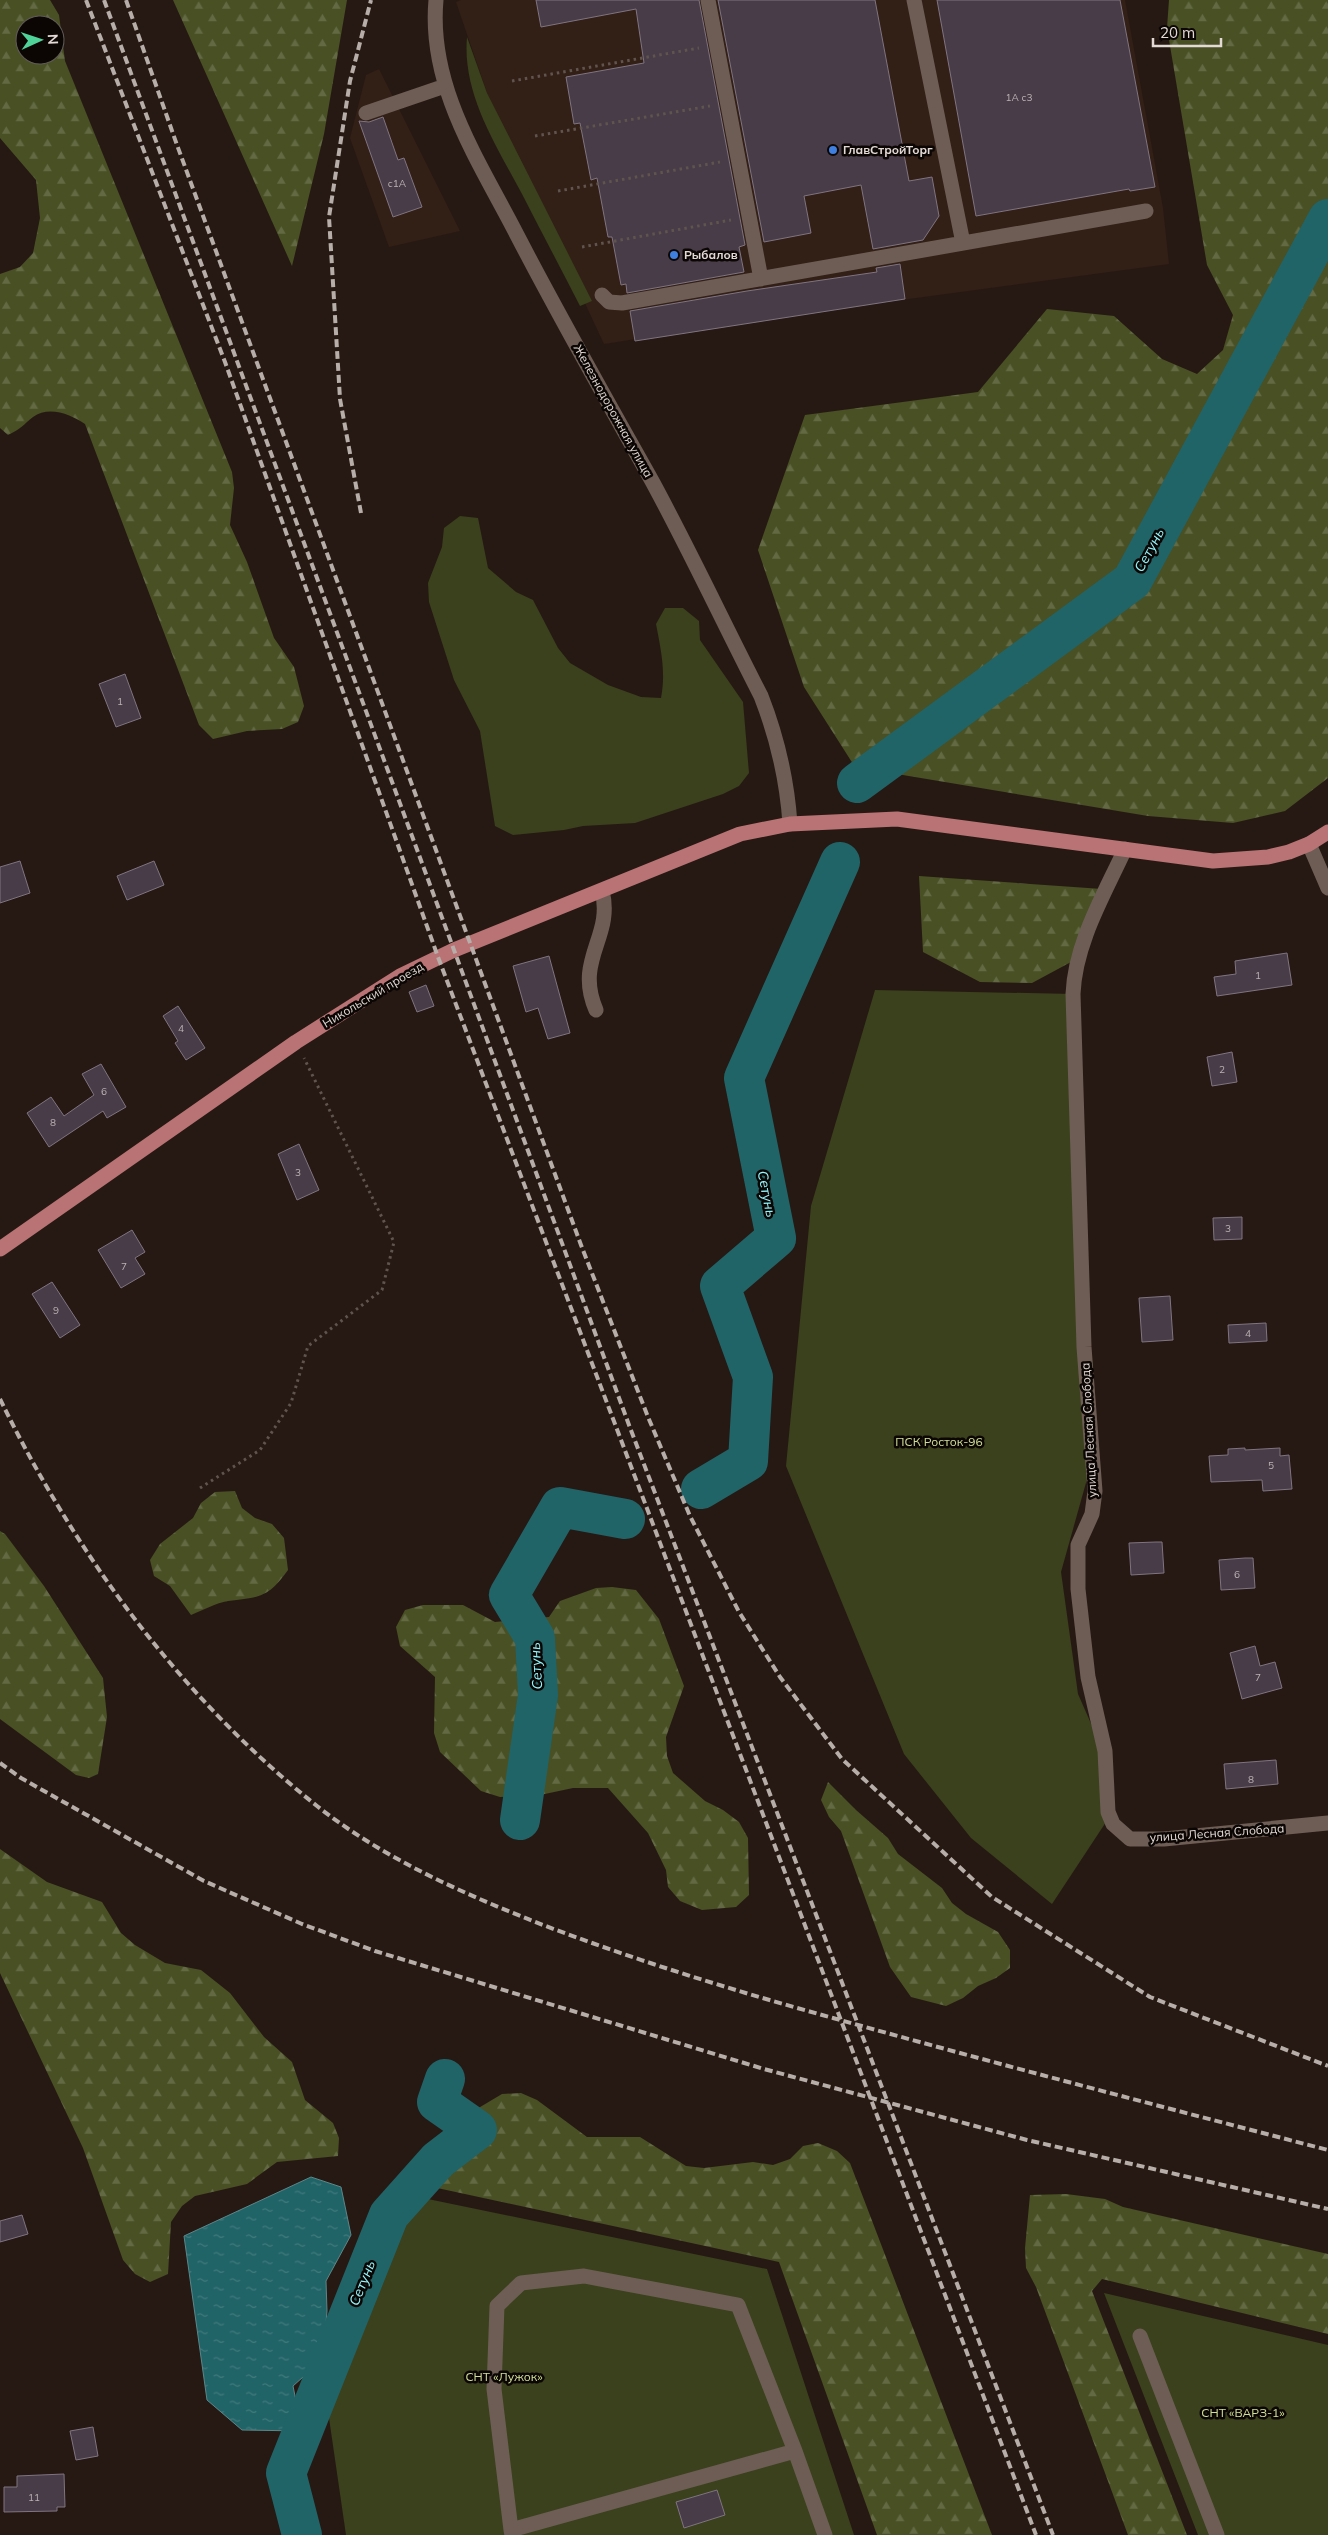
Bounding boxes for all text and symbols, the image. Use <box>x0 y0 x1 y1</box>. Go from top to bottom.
north arrow <box>15 15 65 65</box>
scale bar <box>1153 15 1220 47</box>
text: 20 m <box>1160 23 1195 42</box>
text: N <box>44 34 62 45</box>
house number: 1А с3 <box>1005 91 1033 104</box>
place label: ГлавСтройТорг <box>843 142 933 157</box>
marker: ГлавСтройТорг <box>827 144 839 156</box>
house number: с1А <box>388 177 407 190</box>
place label: Рыбалов <box>684 247 738 262</box>
marker: Рыбалов <box>668 249 680 261</box>
street label: Железнодорожная улица <box>571 342 656 480</box>
water label: Сетунь <box>1130 525 1168 575</box>
house number: 1 <box>117 695 123 708</box>
street label: Никольский проезд <box>320 959 426 1031</box>
house number: 1 <box>1255 969 1261 982</box>
house number: 4 <box>178 1022 184 1035</box>
house number: 2 <box>1219 1063 1225 1076</box>
house number: 6 <box>101 1085 107 1098</box>
house number: 8 <box>50 1116 56 1129</box>
house number: 3 <box>295 1166 301 1179</box>
water label: Сетунь <box>754 1169 780 1219</box>
house number: 3 <box>1225 1222 1231 1235</box>
house number: 7 <box>121 1260 127 1273</box>
house number: 9 <box>53 1304 59 1317</box>
house number: 4 <box>1245 1327 1251 1340</box>
street label: улица Лесная Слобода <box>1077 1362 1100 1498</box>
park label: ПСК Росток-96 <box>895 1434 983 1449</box>
house number: 5 <box>1268 1459 1274 1472</box>
house number: 6 <box>1234 1568 1240 1581</box>
water label: Сетунь <box>526 1642 546 1690</box>
house number: 7 <box>1255 1671 1261 1684</box>
house number: 8 <box>1248 1773 1254 1786</box>
street label: улица Лесная Слобода <box>1149 1820 1285 1845</box>
water label: Сетунь <box>345 2257 379 2308</box>
park label: СНТ «Лужок» <box>465 2369 543 2384</box>
park label: СНТ «ВАРЗ-1» <box>1201 2405 1285 2420</box>
house number: 11 <box>28 2491 40 2504</box>

